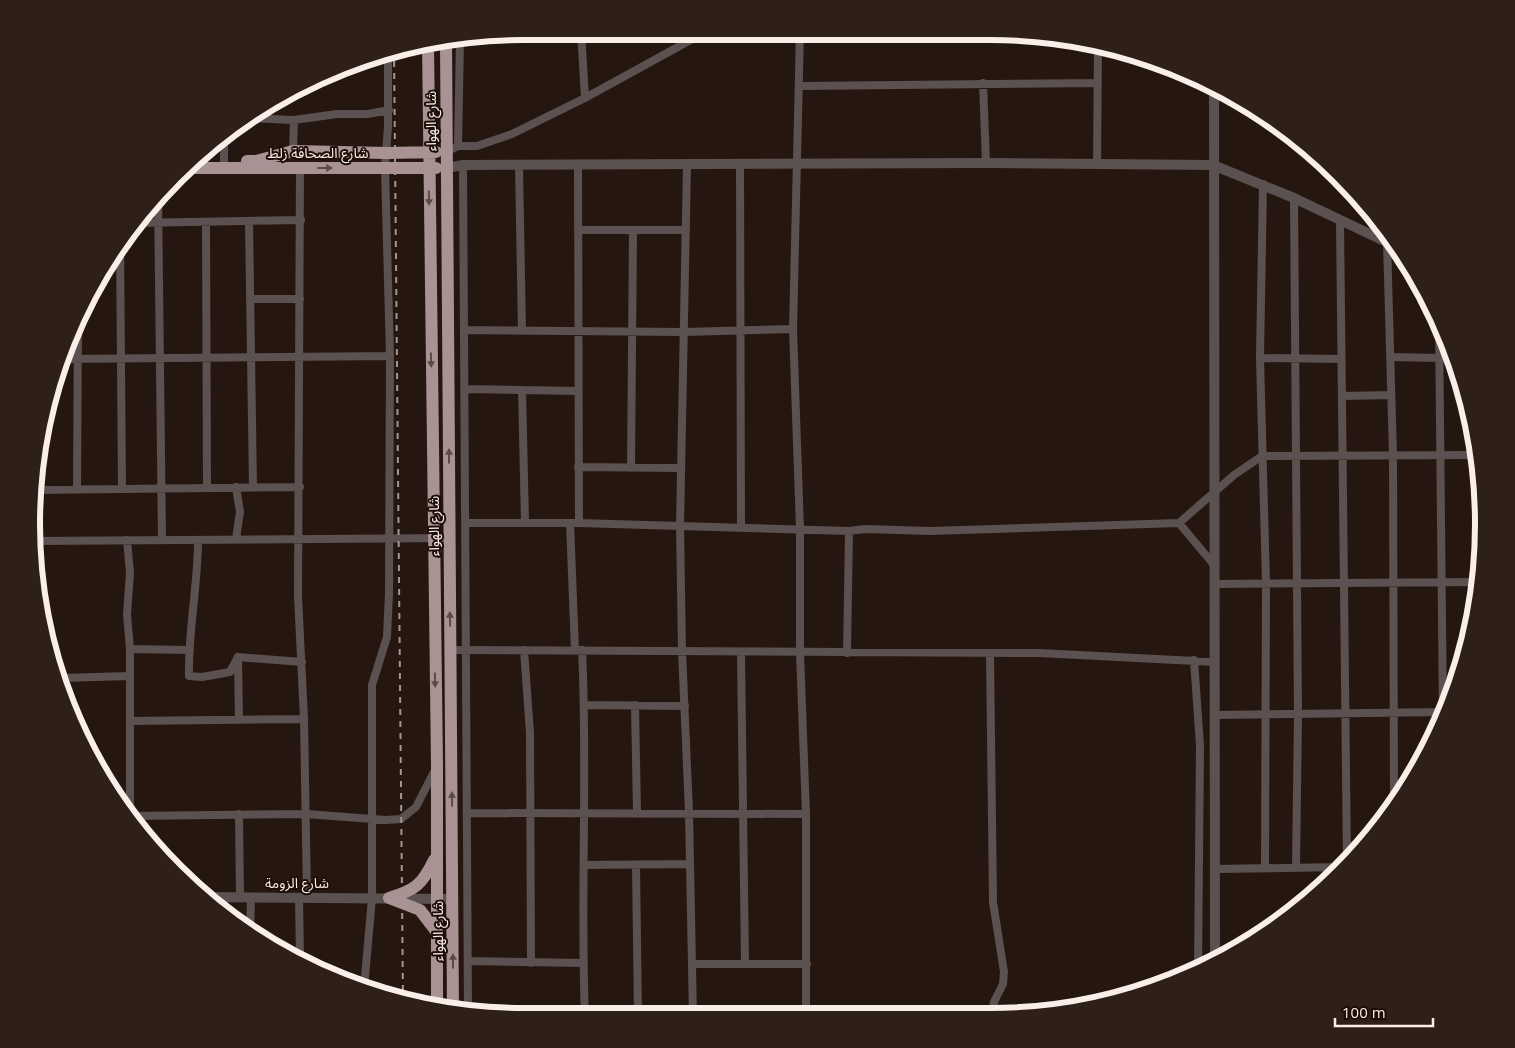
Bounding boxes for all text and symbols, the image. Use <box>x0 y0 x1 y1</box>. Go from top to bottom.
street label: شارع الهواء <box>421 91 442 151</box>
street label: شارع الصحافة زلط <box>268 143 368 164</box>
one-way arrow <box>317 164 333 172</box>
one-way arrow <box>425 190 433 206</box>
one-way arrow <box>427 352 435 368</box>
one-way arrow <box>445 448 453 464</box>
street label: شارع الهواء <box>424 496 445 556</box>
one-way arrow <box>446 610 454 626</box>
one-way arrow <box>431 672 439 688</box>
one-way arrow <box>448 790 456 806</box>
street label: شارع الزومة <box>265 873 329 894</box>
street label: شارع الهواء <box>428 901 449 961</box>
one-way arrow <box>449 953 457 969</box>
scale bar <box>1335 996 1432 1028</box>
text: 100 m <box>1342 1002 1386 1022</box>

